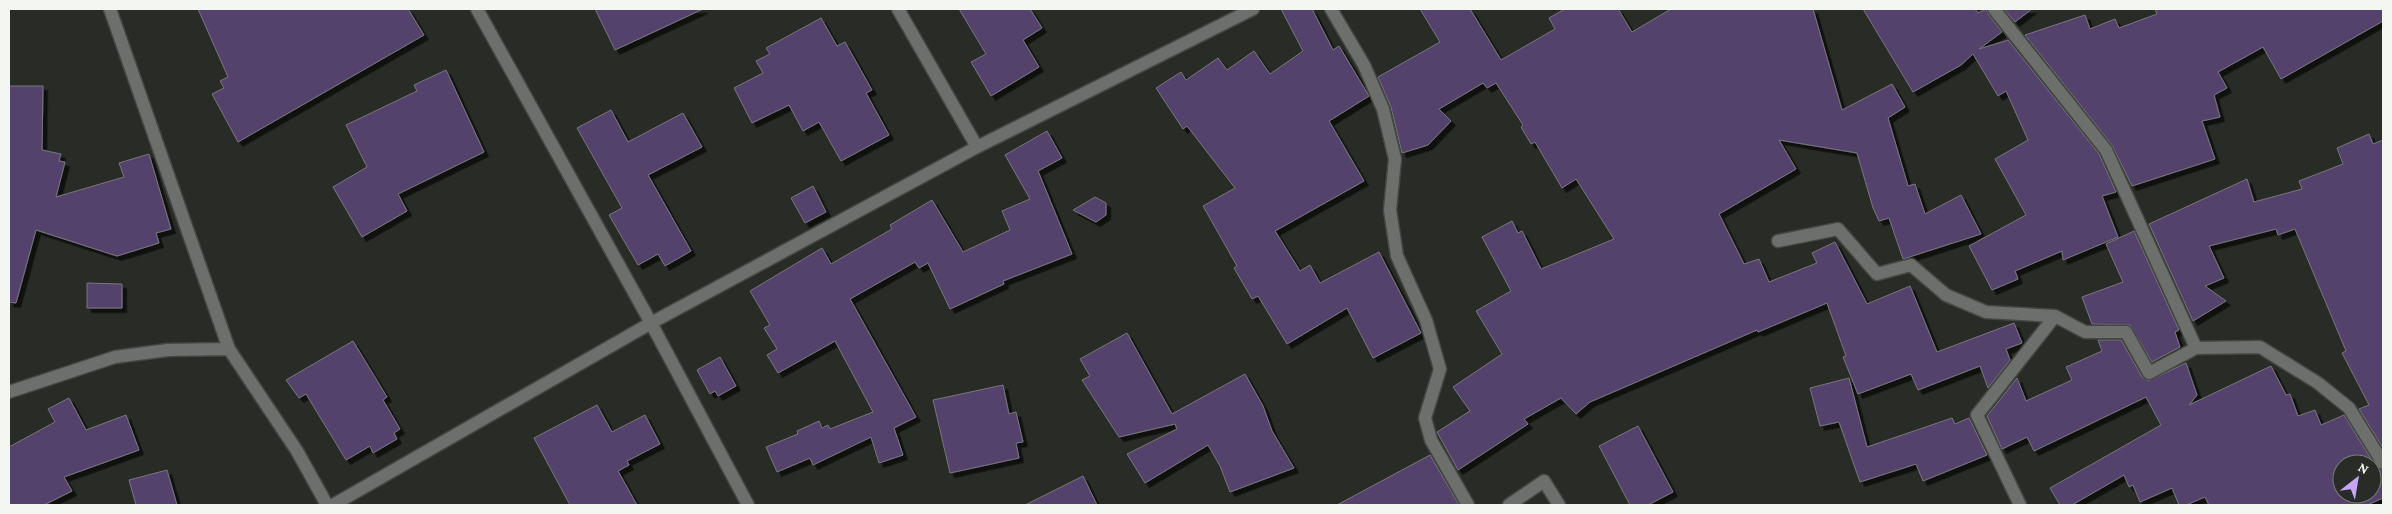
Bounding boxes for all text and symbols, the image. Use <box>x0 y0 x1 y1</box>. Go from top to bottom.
north arrow <box>2332 454 2382 504</box>
text: N <box>2355 459 2372 477</box>

